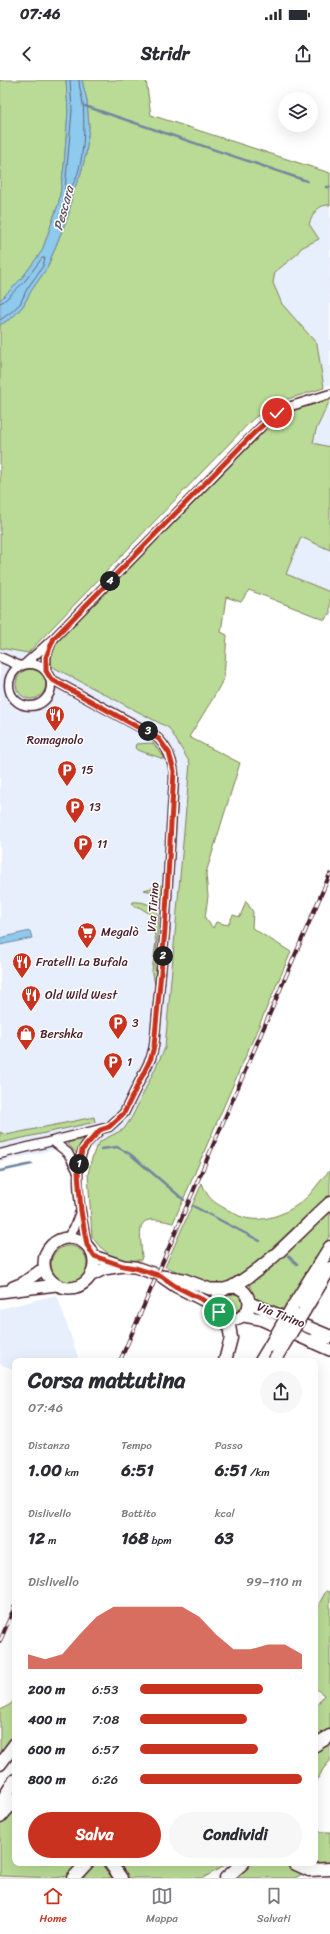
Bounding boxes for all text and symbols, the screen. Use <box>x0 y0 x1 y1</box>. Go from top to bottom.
text: 07:46 <box>20 1 60 27</box>
text: Stridr <box>141 38 189 70</box>
icon: back <box>16 43 38 65</box>
icon: share <box>292 43 314 65</box>
map controls <box>278 92 318 132</box>
button: layers <box>278 92 318 132</box>
water label: Pescara <box>46 182 81 233</box>
pin <box>260 396 294 430</box>
icon: check <box>266 402 288 424</box>
pin: 4 <box>100 571 120 591</box>
text: 4 <box>107 571 113 590</box>
restaurant icon: Romagnolo <box>44 704 66 732</box>
pin: 3 <box>138 721 158 741</box>
text: 3 <box>145 721 151 740</box>
place label: Romagnolo <box>27 729 83 751</box>
parking icon: 15 <box>56 759 78 787</box>
place label: 15 <box>81 759 93 781</box>
parking icon: 13 <box>64 796 86 824</box>
place label: 13 <box>89 796 101 818</box>
parking icon: 11 <box>72 833 94 861</box>
place label: 11 <box>97 833 107 855</box>
street label: Via Tirino <box>140 881 166 933</box>
supermarket icon: Megalò <box>76 921 98 949</box>
place label: Megalò <box>101 921 139 943</box>
pin: 2 <box>153 946 173 966</box>
text: 2 <box>160 946 166 965</box>
restaurant icon: Fratelli La Bufala <box>11 951 33 979</box>
place label: Fratelli La Bufala <box>36 951 128 973</box>
restaurant icon: Old Wild West <box>20 984 42 1012</box>
place label: Old Wild West <box>45 984 118 1006</box>
parking icon: 3 <box>107 1012 129 1040</box>
place label: 3 <box>132 1012 139 1034</box>
shop icon: Bershka <box>15 1023 37 1051</box>
place label: Bershka <box>40 1023 84 1045</box>
parking icon: 1 <box>102 1051 124 1079</box>
place label: 1 <box>127 1051 132 1073</box>
pin: 1 <box>69 1154 89 1174</box>
text: 1 <box>77 1154 81 1173</box>
pin <box>202 1295 236 1329</box>
street label: Via Tirino <box>254 1296 308 1334</box>
icon: arrive <box>208 1301 230 1323</box>
text: Corsa mattutina <box>28 1361 185 1400</box>
button: share <box>260 1371 302 1413</box>
text: 07:46 <box>28 1396 63 1419</box>
text: Distanza <box>28 1436 70 1455</box>
text: Tempo <box>121 1436 152 1455</box>
text: Passo <box>215 1436 243 1455</box>
text: 1.00 <box>28 1455 62 1485</box>
text: 6:51 <box>121 1455 154 1485</box>
text: 6:51 <box>215 1455 247 1485</box>
text: km <box>62 1463 79 1482</box>
text: /km <box>247 1463 270 1482</box>
text: Dislivello <box>28 1504 71 1523</box>
text: Battito <box>121 1504 156 1523</box>
text: kcal <box>215 1504 235 1523</box>
text: 12 <box>28 1523 45 1553</box>
text: 168 <box>121 1523 149 1553</box>
text: 63 <box>215 1523 234 1553</box>
text: m <box>45 1531 56 1550</box>
text: bpm <box>149 1531 172 1550</box>
text: Dislivello <box>28 1570 79 1593</box>
text: 99–110 m <box>246 1570 302 1593</box>
text: 200 m <box>28 1678 65 1701</box>
text: 6:53 <box>92 1678 118 1701</box>
text: 400 m <box>28 1708 66 1731</box>
text: 7:08 <box>92 1708 119 1731</box>
text: 600 m <box>28 1738 65 1761</box>
text: 6:57 <box>92 1738 119 1761</box>
text: 800 m <box>28 1768 66 1791</box>
text: 6:26 <box>92 1768 118 1791</box>
button: Salva <box>28 1812 161 1858</box>
button: Condividi <box>169 1812 302 1858</box>
tab: Home <box>40 1885 67 1928</box>
tab: Mappa <box>146 1885 178 1928</box>
tab: Salvati <box>257 1885 290 1928</box>

